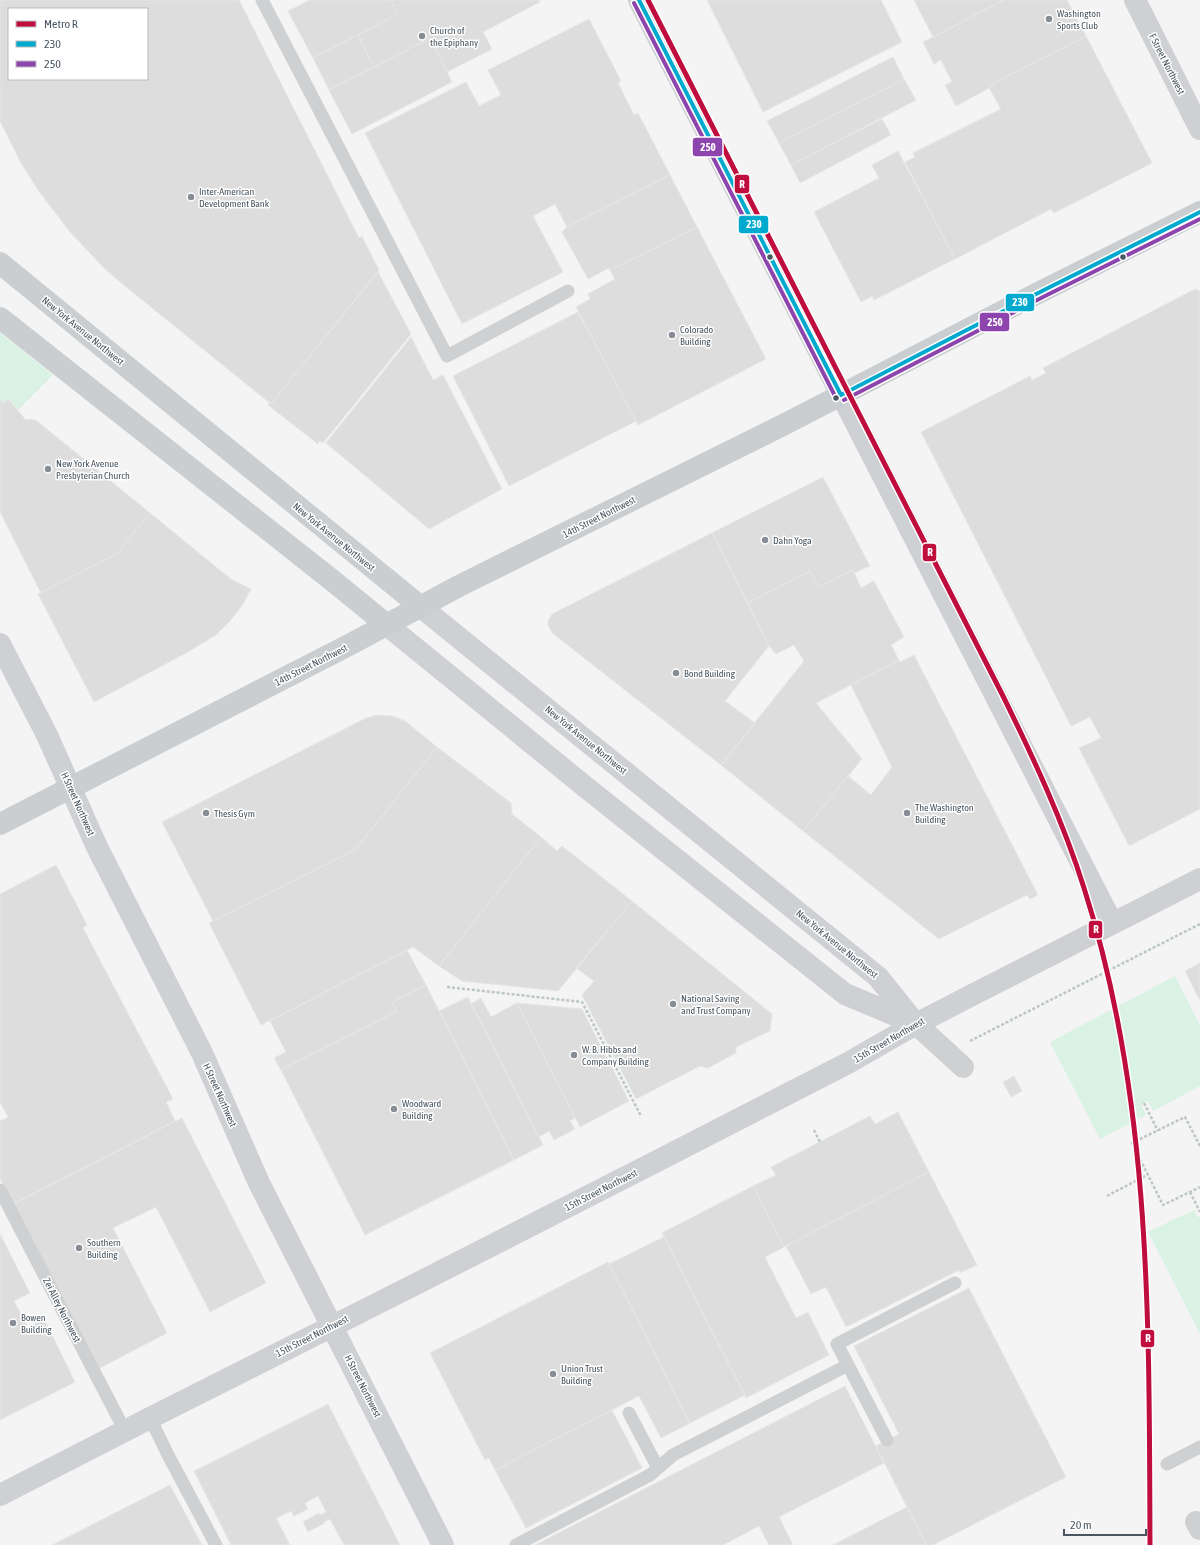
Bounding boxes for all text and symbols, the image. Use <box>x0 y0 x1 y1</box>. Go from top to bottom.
legend <box>8 8 148 80</box>
place label: Washington Sports Club <box>1057 8 1101 31</box>
marker: Washington Sports Club <box>1044 14 1054 24</box>
text: Metro R <box>44 17 78 31</box>
place label: Church of the Epiphany <box>430 25 478 48</box>
marker: Church of the Epiphany <box>417 31 427 41</box>
street label: F Street Northwest <box>1147 32 1187 96</box>
text: 230 <box>44 37 61 51</box>
text: 250 <box>44 57 61 71</box>
line badge: 250 <box>692 137 723 157</box>
text: 250 <box>700 141 716 153</box>
line badge: R <box>734 174 750 194</box>
text: R <box>739 178 745 190</box>
place label: Inter-American Development Bank <box>199 186 270 209</box>
marker: Inter-American Development Bank <box>186 192 196 202</box>
line badge: 230 <box>738 215 769 234</box>
text: 230 <box>746 218 762 230</box>
unlabelled marker <box>765 252 775 262</box>
unlabelled marker <box>1118 252 1128 262</box>
line badge: 230 <box>1005 293 1035 312</box>
street label: New York Avenue Northwest <box>40 295 126 367</box>
text: 230 <box>1012 296 1028 308</box>
line badge: 250 <box>979 312 1010 332</box>
text: 250 <box>987 316 1003 328</box>
place label: Colorado Building <box>680 324 714 347</box>
marker: Colorado Building <box>667 330 677 340</box>
unlabelled marker <box>831 393 841 403</box>
place label: New York Avenue Presbyterian Church <box>56 458 130 481</box>
marker: New York Avenue Presbyterian Church <box>43 464 53 474</box>
street label: 14th Street Northwest <box>561 494 637 540</box>
street label: New York Avenue Northwest <box>291 501 377 573</box>
marker: Dahn Yoga <box>760 535 770 545</box>
place label: Dahn Yoga <box>773 535 812 546</box>
line badge: R <box>922 543 937 562</box>
text: R <box>927 546 933 558</box>
street label: 14th Street Northwest <box>273 642 349 688</box>
marker: Bond Building <box>671 668 681 678</box>
place label: Bond Building <box>684 668 736 679</box>
street label: New York Avenue Northwest <box>543 704 629 776</box>
street label: H Street Northwest <box>59 770 97 838</box>
place label: The Washington Building <box>915 802 974 825</box>
marker: Thesis Gym <box>201 808 211 818</box>
place label: Thesis Gym <box>214 808 255 819</box>
marker: The Washington Building <box>902 808 912 818</box>
street label: New York Avenue Northwest <box>794 908 880 980</box>
line badge: R <box>1088 920 1103 939</box>
text: R <box>1093 923 1099 935</box>
place label: National Saving and Trust Company <box>681 993 751 1016</box>
marker: National Saving and Trust Company <box>668 999 678 1009</box>
street label: 15th Street Northwest <box>852 1015 926 1065</box>
place label: W. B. Hibbs and Company Building <box>582 1044 649 1067</box>
marker: W. B. Hibbs and Company Building <box>569 1050 579 1060</box>
street label: H Street Northwest <box>201 1061 239 1129</box>
place label: Woodward Building <box>402 1098 442 1121</box>
marker: Woodward Building <box>389 1104 399 1114</box>
street label: 15th Street Northwest <box>563 1167 639 1213</box>
place label: Southern Building <box>87 1237 121 1260</box>
marker: Southern Building <box>74 1243 84 1253</box>
street label: Zei Alley Northwest <box>41 1276 83 1344</box>
place label: Bowen Building <box>21 1312 52 1335</box>
street label: 15th Street Northwest <box>274 1313 350 1359</box>
marker: Bowen Building <box>8 1318 18 1328</box>
line badge: R <box>1140 1329 1155 1348</box>
text: R <box>1145 1332 1151 1344</box>
street label: H Street Northwest <box>343 1353 383 1419</box>
place label: Union Trust Building <box>561 1363 603 1386</box>
marker: Union Trust Building <box>548 1369 558 1379</box>
scale bar <box>1064 1511 1146 1537</box>
text: 20 m <box>1070 1518 1092 1532</box>

